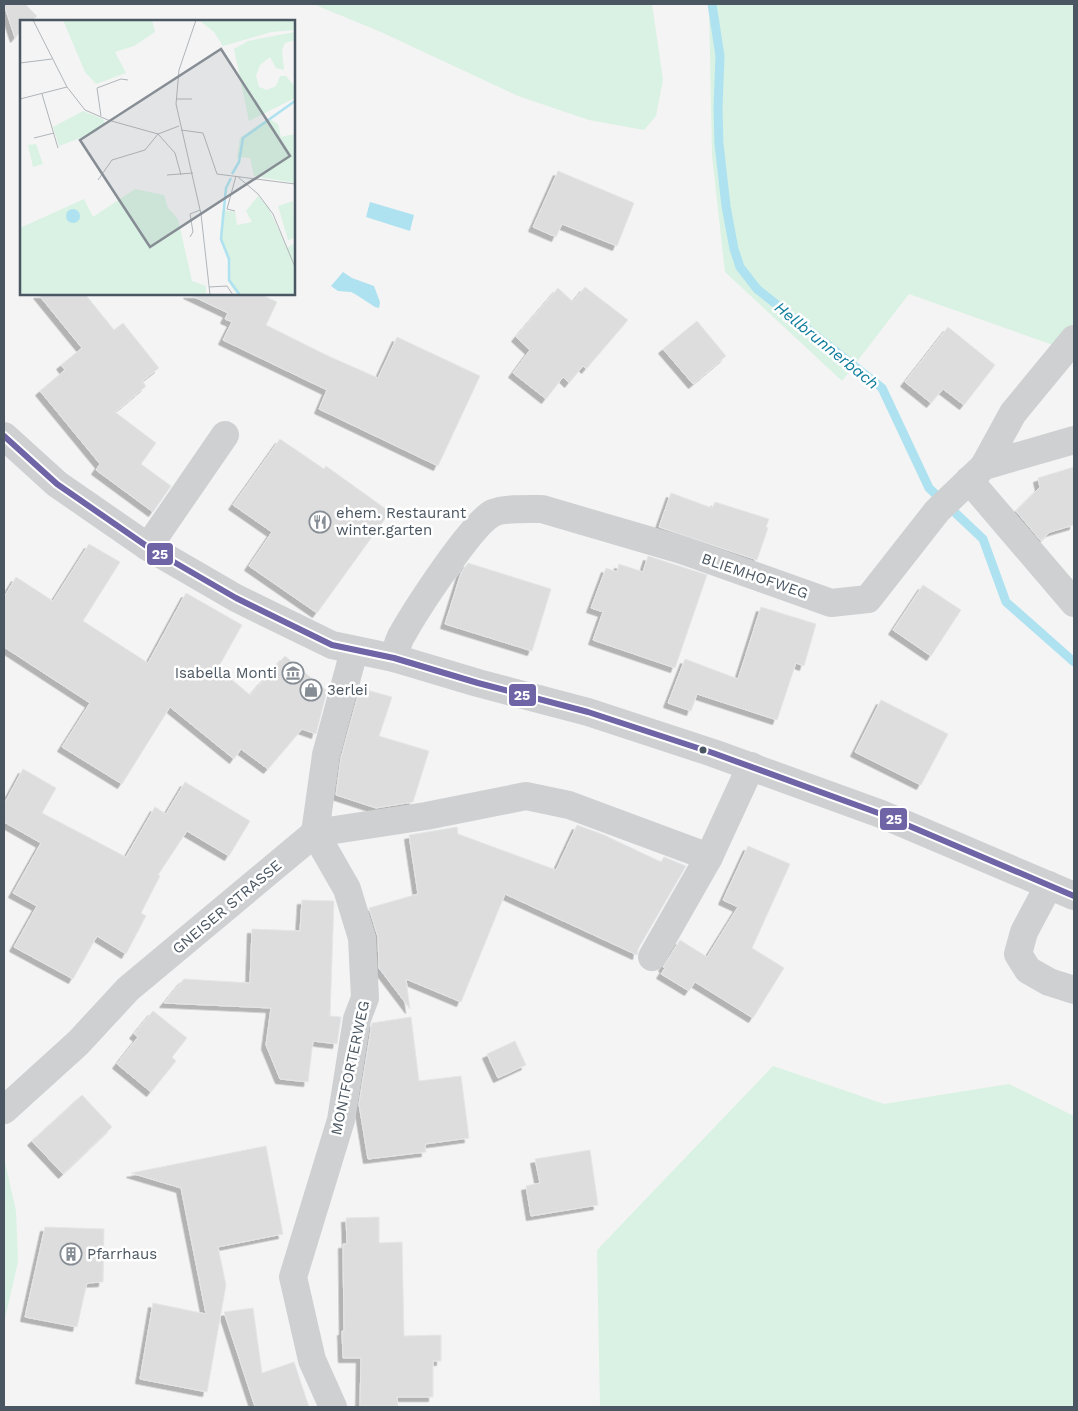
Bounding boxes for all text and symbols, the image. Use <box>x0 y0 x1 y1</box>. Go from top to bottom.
inset map <box>20 20 295 295</box>
water label: Hellbrunnerbach <box>771 298 882 393</box>
place label: ehem. Restaurant winter.garten <box>336 504 467 539</box>
restaurant icon: ehem. Restaurant winter.garten <box>308 510 332 534</box>
line badge: 25 <box>146 542 174 566</box>
text: 25 <box>152 546 168 562</box>
street label: BLIEMHOFWEG <box>699 549 811 603</box>
museum icon: Isabella Monti <box>281 661 305 685</box>
place label: Isabella Monti <box>175 664 277 682</box>
shop icon: 3erlei <box>299 678 323 702</box>
place label: 3erlei <box>327 681 368 699</box>
line badge: 25 <box>508 683 537 707</box>
text: 25 <box>514 687 530 703</box>
unlabelled marker <box>698 745 708 755</box>
line badge: 25 <box>879 807 908 831</box>
text: 25 <box>886 811 902 827</box>
street label: GNEISER STRASSE <box>169 856 285 958</box>
street label: MONTFORTERWEG <box>327 999 373 1137</box>
building icon: Pfarrhaus <box>59 1242 83 1266</box>
place label: Pfarrhaus <box>87 1245 157 1263</box>

